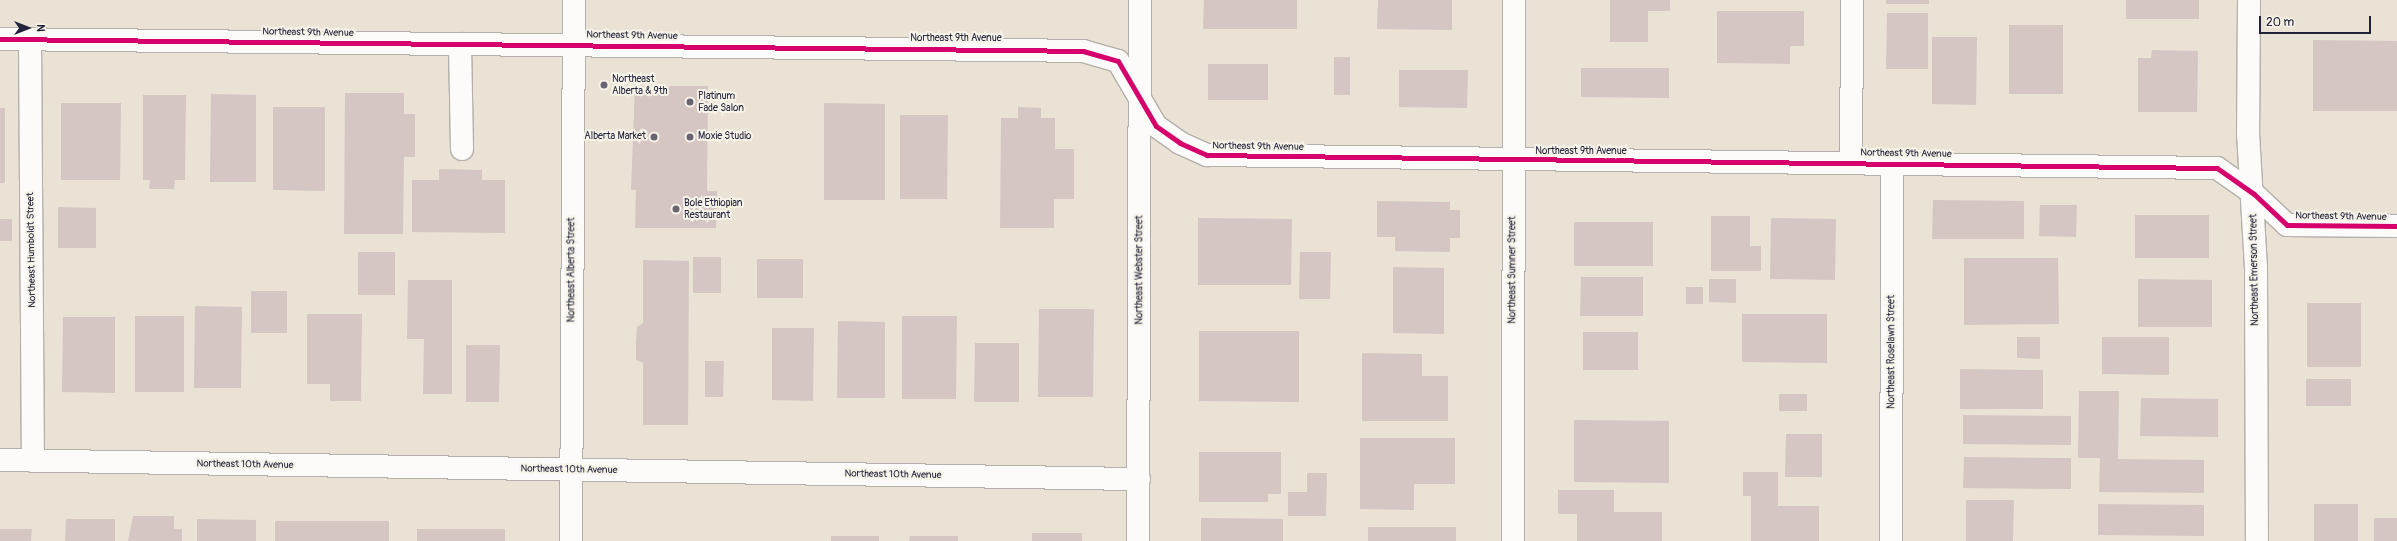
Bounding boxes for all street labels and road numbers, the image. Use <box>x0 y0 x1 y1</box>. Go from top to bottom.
street label: Northeast 9th Avenue <box>262 26 354 40</box>
street label: Northeast 9th Avenue <box>586 29 678 43</box>
street label: Northeast 9th Avenue <box>910 33 1002 45</box>
street label: Northeast 9th Avenue <box>1212 140 1304 154</box>
street label: Northeast 9th Avenue <box>1535 146 1627 158</box>
street label: Northeast 9th Avenue <box>1860 147 1952 161</box>
street label: Northeast Humboldt Street <box>25 192 39 308</box>
street label: Northeast 9th Avenue <box>2295 210 2387 224</box>
street label: Northeast Emerson Street <box>2248 214 2262 326</box>
street label: Northeast Webster Street <box>1134 215 1146 325</box>
street label: Northeast Sumner Street <box>1507 216 1519 324</box>
street label: Northeast Alberta Street <box>566 218 578 322</box>
street label: Northeast Roselawn Street <box>1886 295 1898 409</box>
street label: Northeast 10th Avenue <box>196 458 294 472</box>
street label: Northeast 10th Avenue <box>520 463 618 477</box>
street label: Northeast 10th Avenue <box>844 468 942 482</box>

